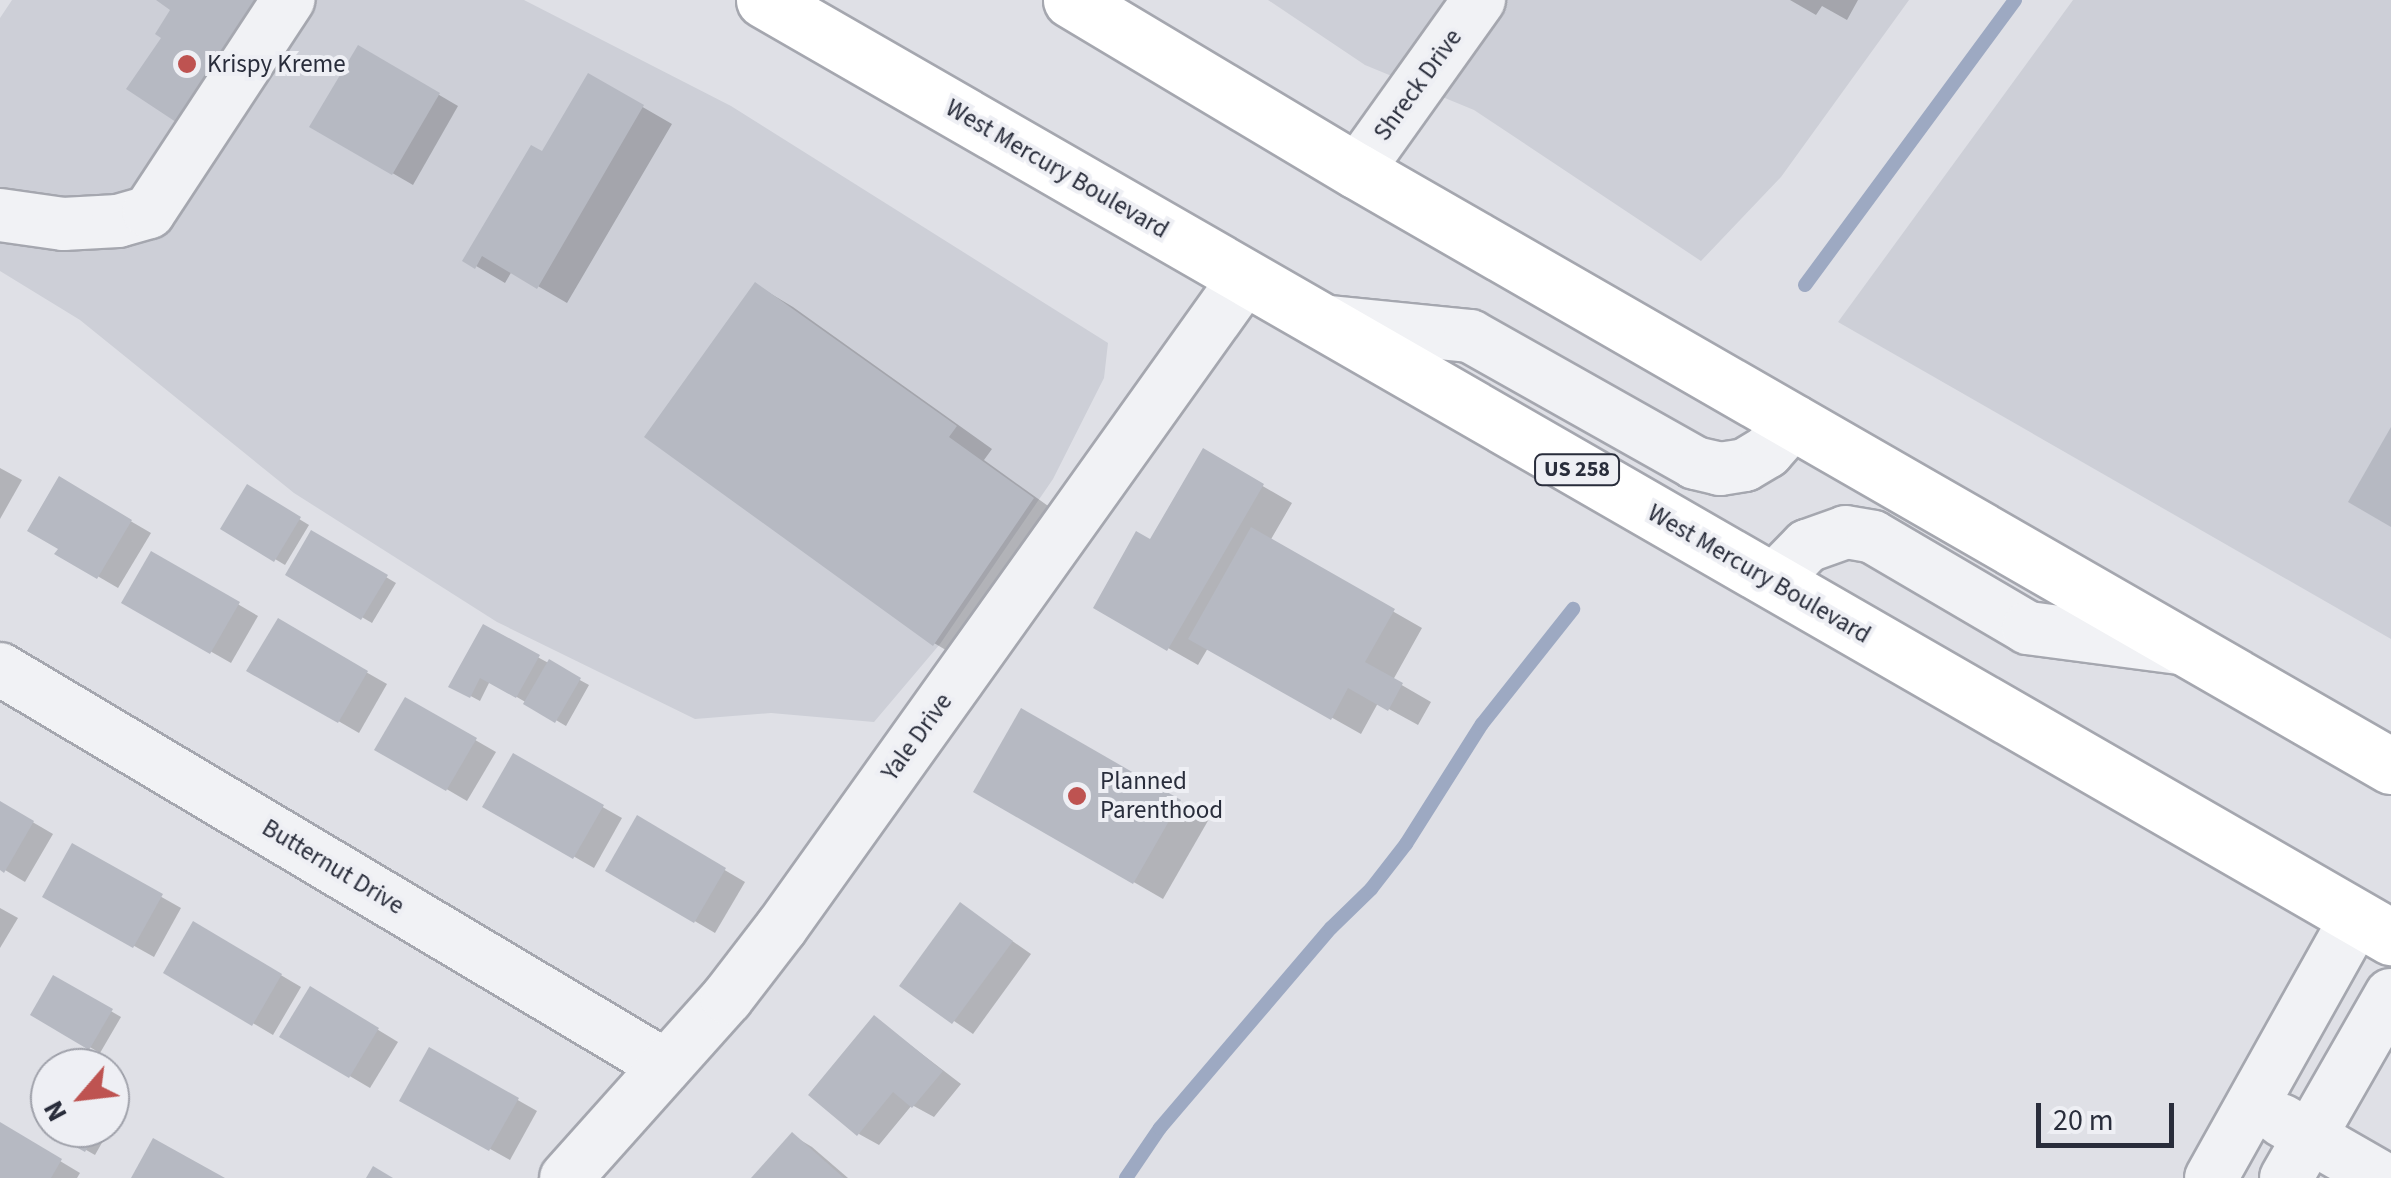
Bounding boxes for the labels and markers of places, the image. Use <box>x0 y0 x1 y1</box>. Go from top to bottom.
place label: Krispy Kreme <box>207 49 346 79</box>
marker: Krispy Kreme <box>176 53 198 75</box>
place label: Planned Parenthood <box>1100 767 1223 826</box>
marker: Planned Parenthood <box>1064 783 1090 809</box>

